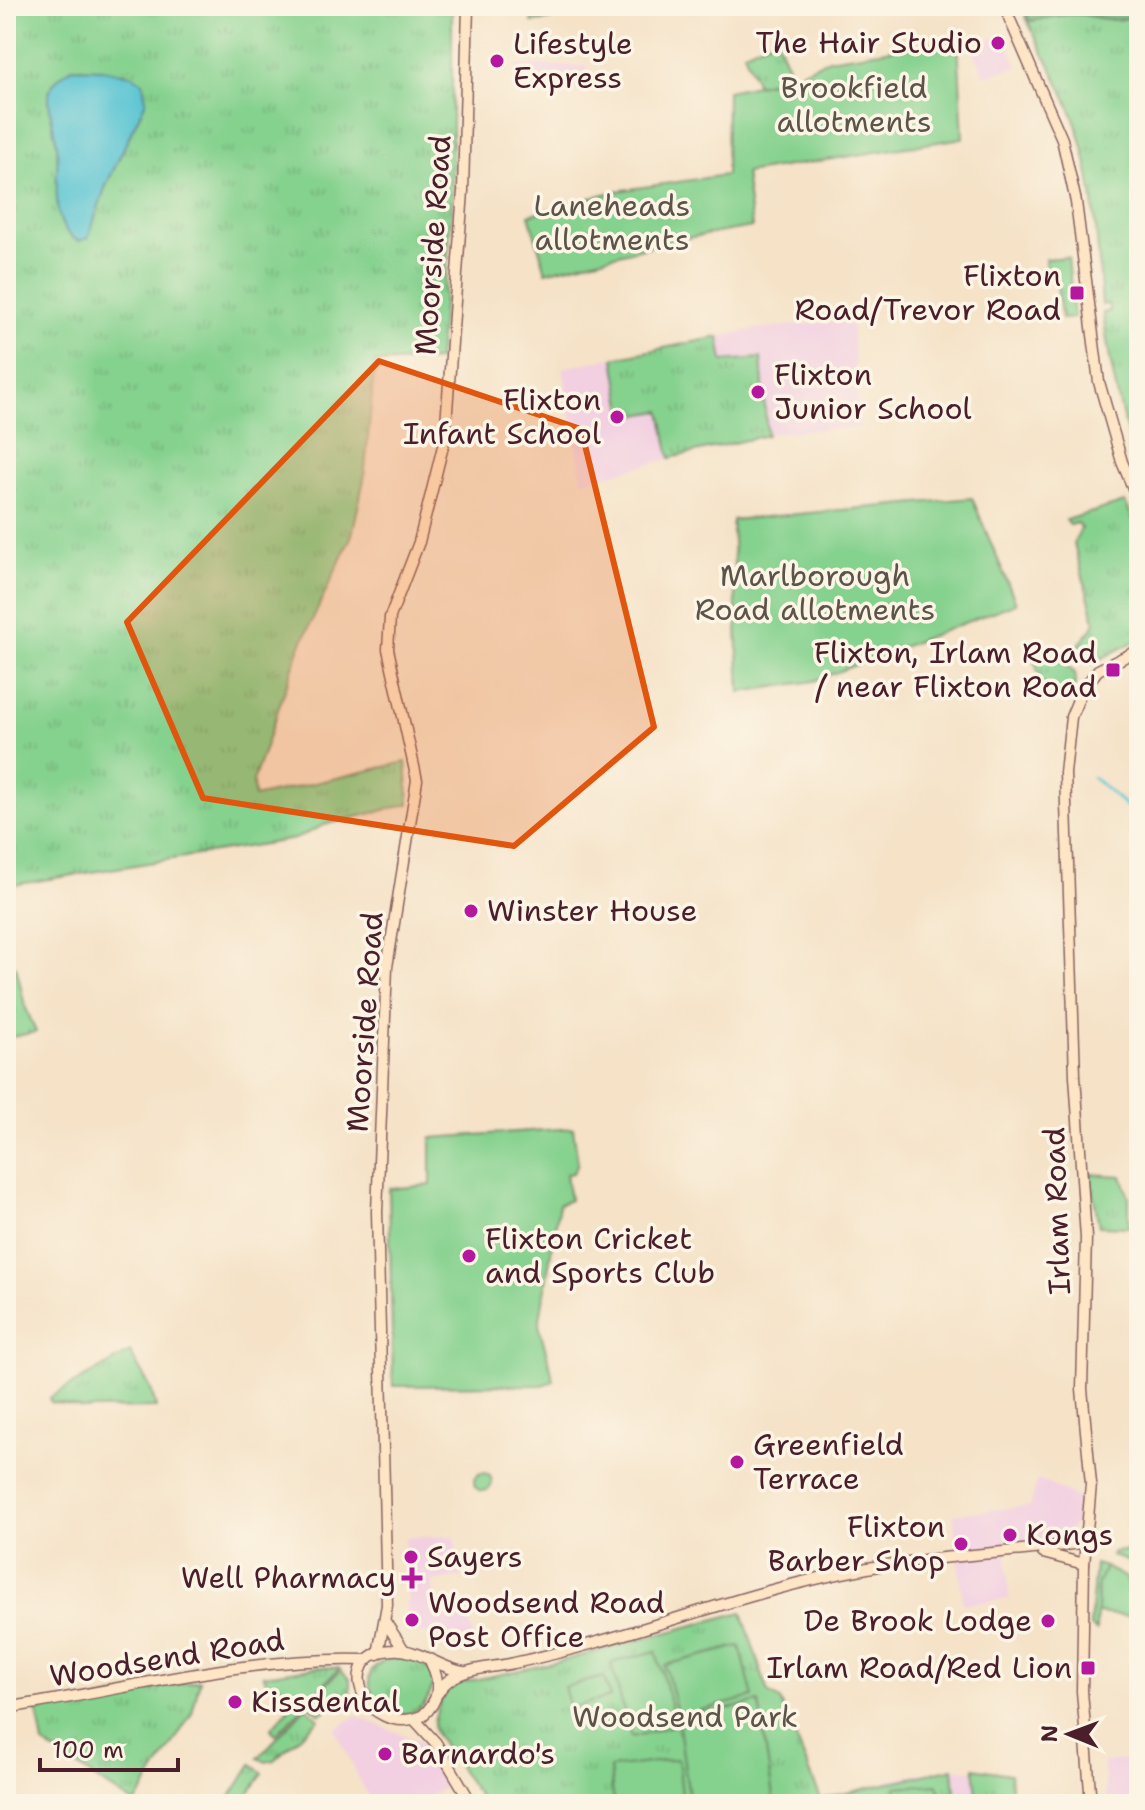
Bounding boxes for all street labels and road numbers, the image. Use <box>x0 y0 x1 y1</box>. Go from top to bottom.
street label: Moorside Road <box>404 133 461 357</box>
street label: Moorside Road <box>336 910 393 1134</box>
street label: Irlam Road <box>1033 1126 1080 1296</box>
street label: Woodsend Road <box>47 1619 287 1696</box>

